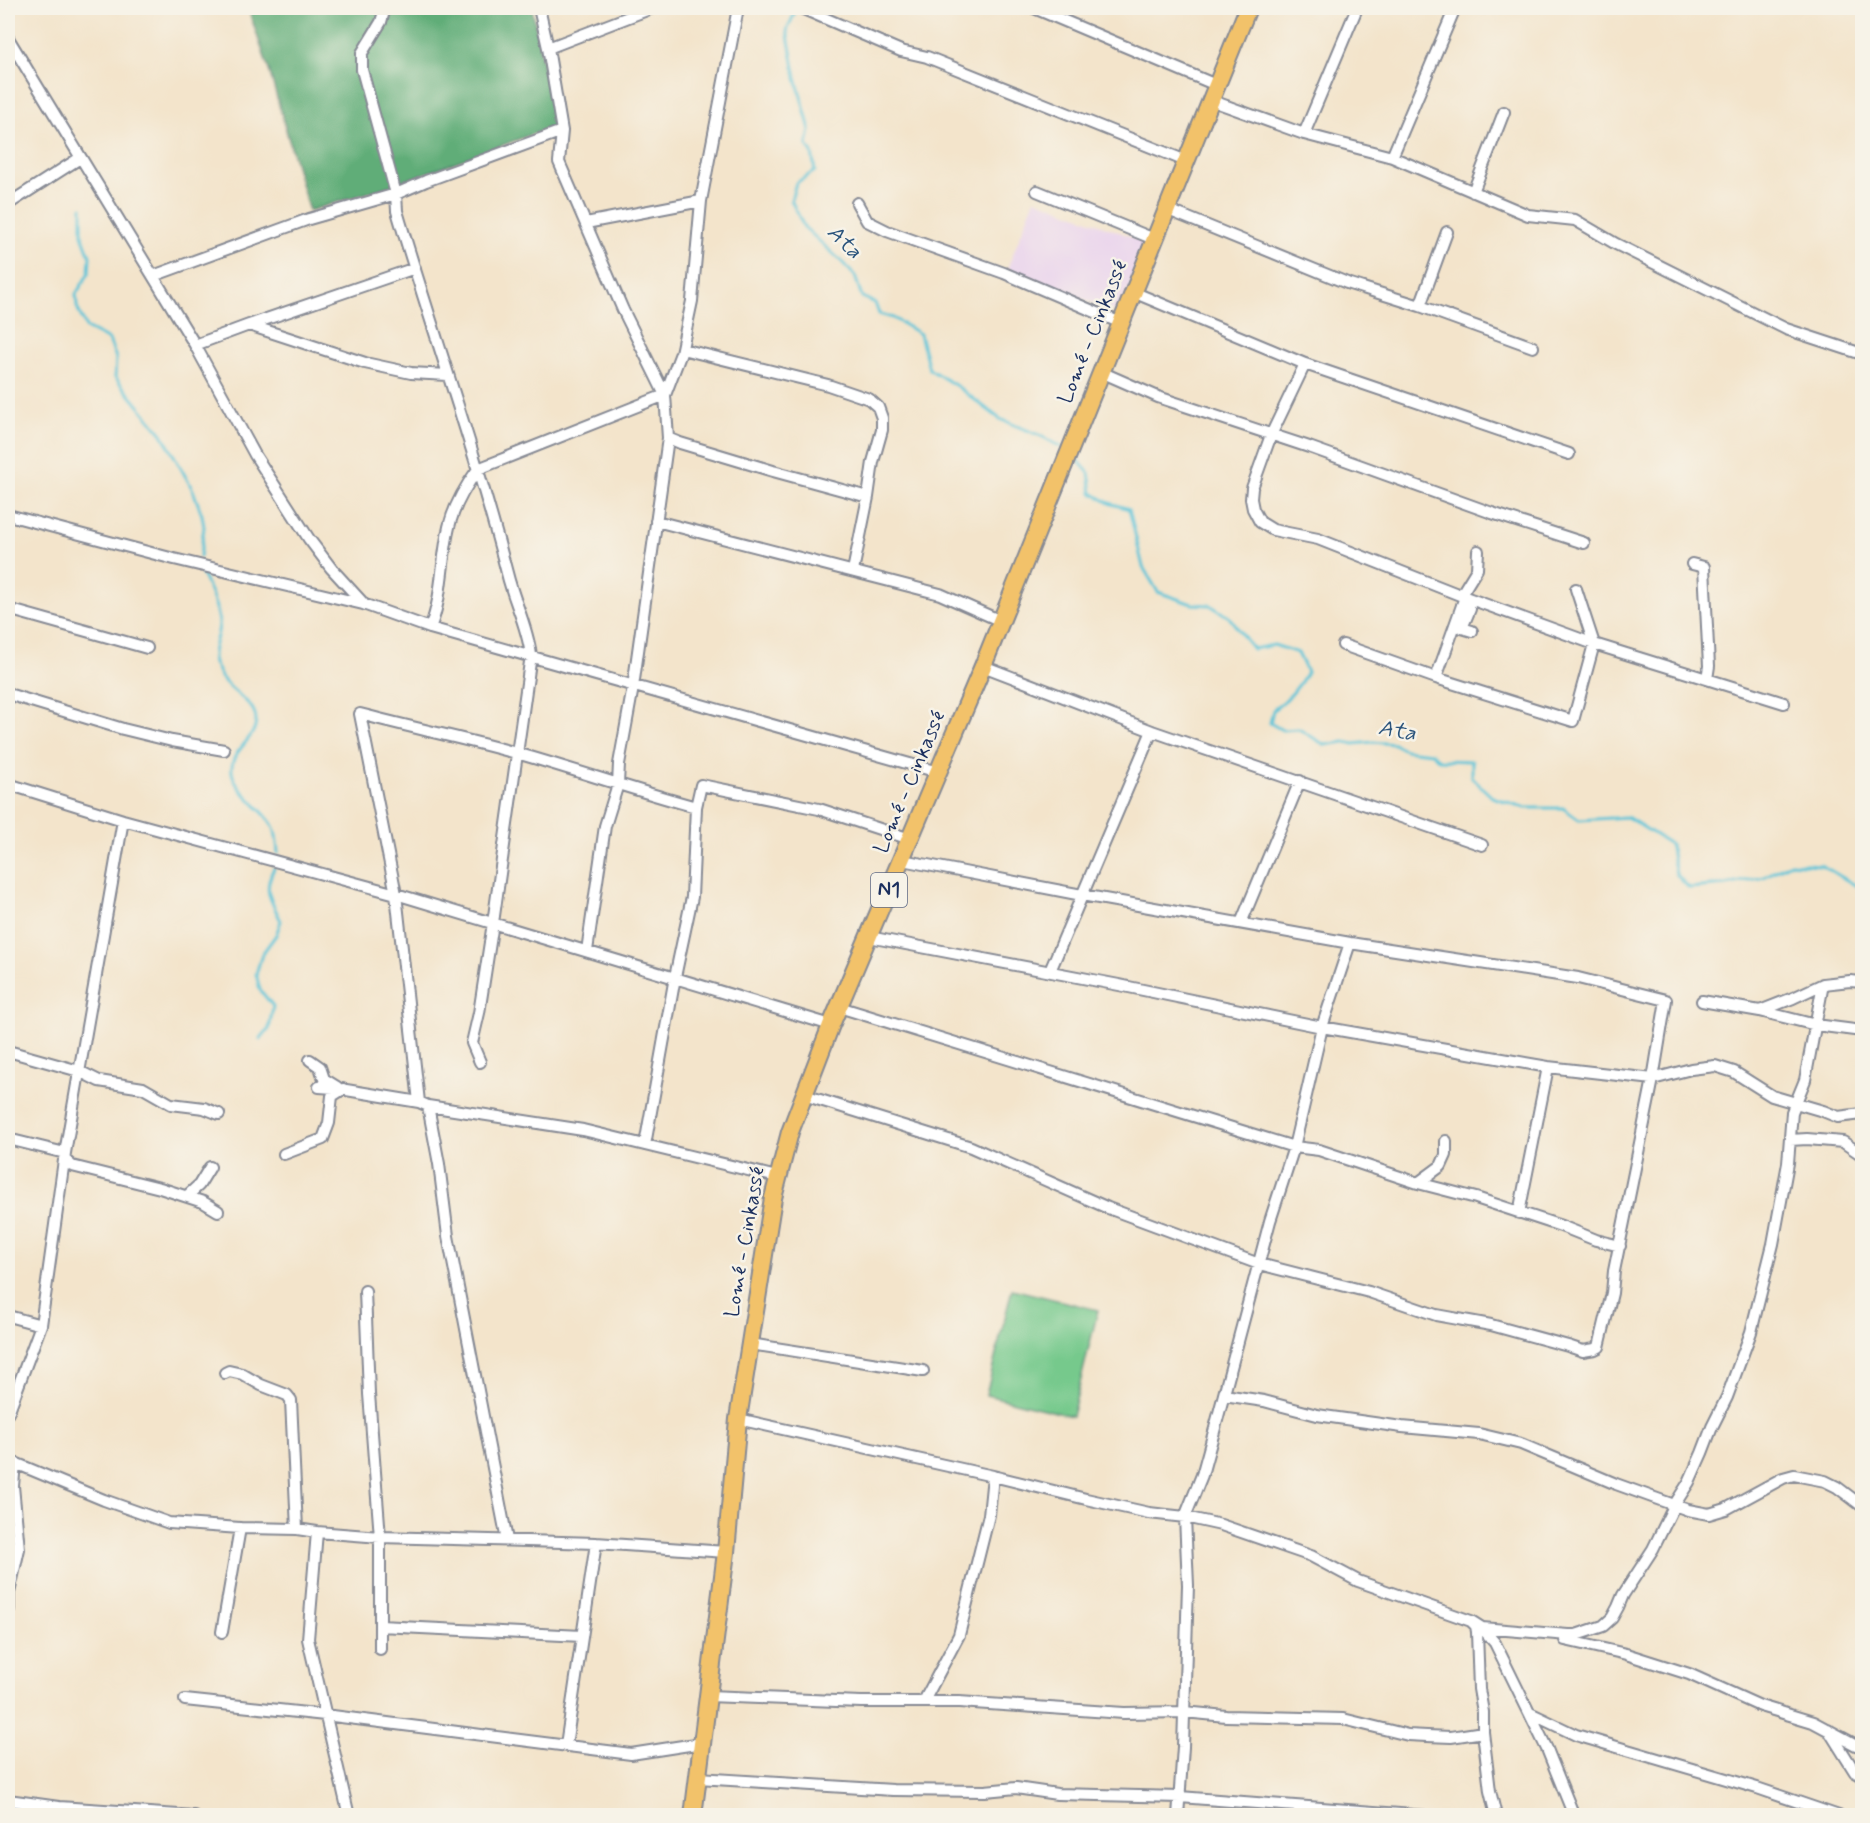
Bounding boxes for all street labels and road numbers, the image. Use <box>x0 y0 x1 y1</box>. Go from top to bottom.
street label: Lomé - Cinkassé <box>1052 256 1134 408</box>
street label: Lomé - Cinkassé <box>867 706 953 858</box>
road number: N1 <box>871 873 907 907</box>
street label: Lomé - Cinkassé <box>718 1165 772 1319</box>

